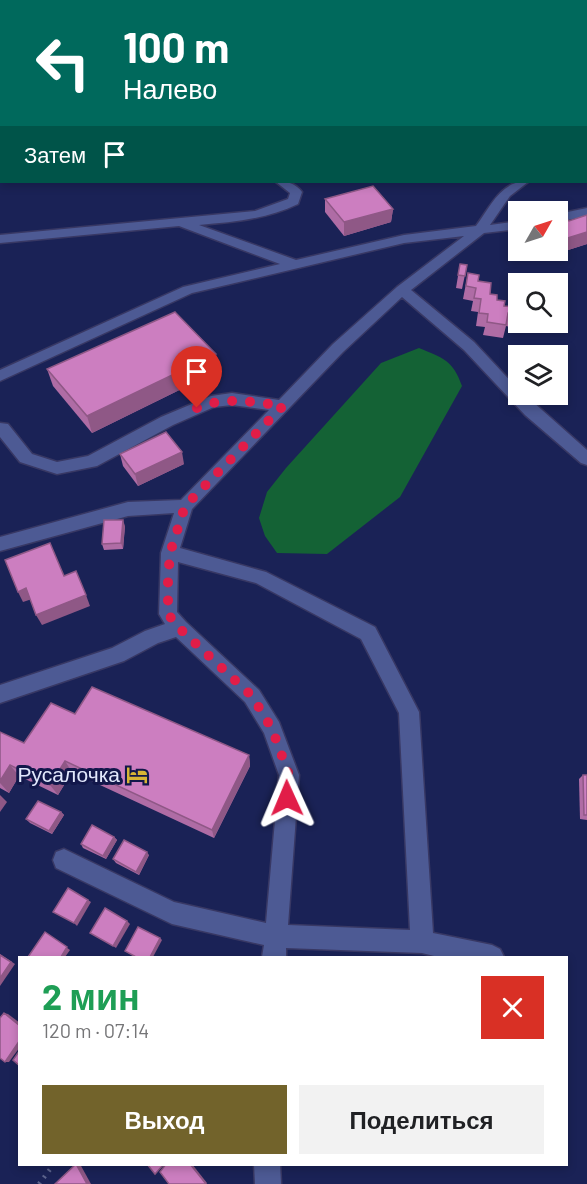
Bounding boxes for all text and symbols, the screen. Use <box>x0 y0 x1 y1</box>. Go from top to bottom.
text: 100 m <box>123 21 229 71</box>
icon: left <box>24 24 102 102</box>
text: Налево <box>123 72 217 104</box>
icon: arrive <box>98 138 131 171</box>
text: Затем <box>24 141 86 167</box>
north arrow <box>508 201 568 261</box>
map controls <box>508 201 568 405</box>
button: search <box>508 273 568 333</box>
button: layers <box>508 345 568 405</box>
pin <box>171 346 222 408</box>
icon: arrive <box>180 355 213 388</box>
place label: Русалочка <box>18 761 120 786</box>
hotel icon: Русалочка <box>125 763 149 787</box>
position arrow <box>255 766 319 830</box>
text: 2 мин <box>42 974 140 1017</box>
button: close <box>481 976 544 1039</box>
text: 120 m · 07:14 <box>42 1018 149 1042</box>
button: Выход <box>42 1085 287 1154</box>
button: Поделиться <box>299 1085 544 1154</box>

